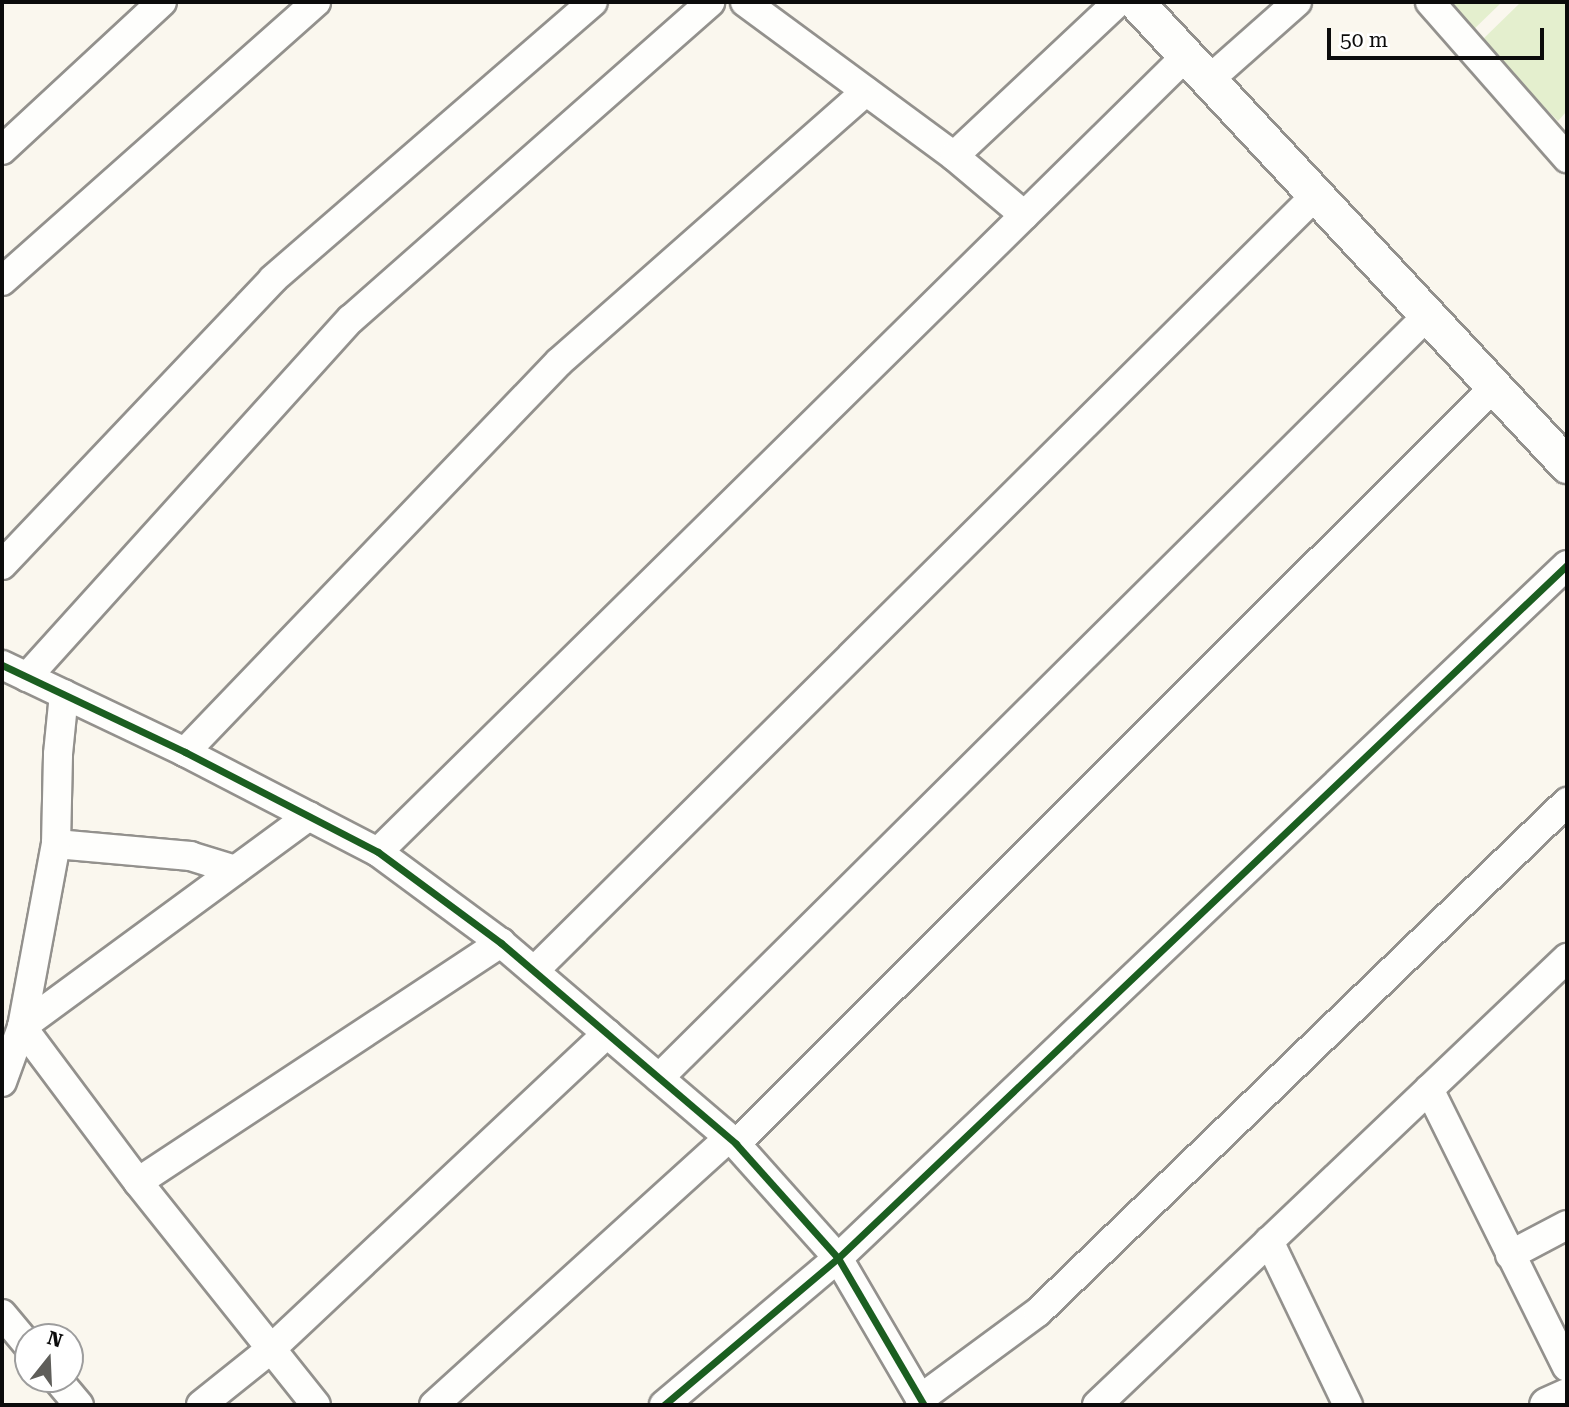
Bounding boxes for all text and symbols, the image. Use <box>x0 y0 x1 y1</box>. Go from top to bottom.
scale bar <box>1331 14 1548 58</box>
text: 50 m <box>1340 28 1388 52</box>
north arrow <box>14 1323 84 1393</box>
text: N <box>45 1326 66 1353</box>

